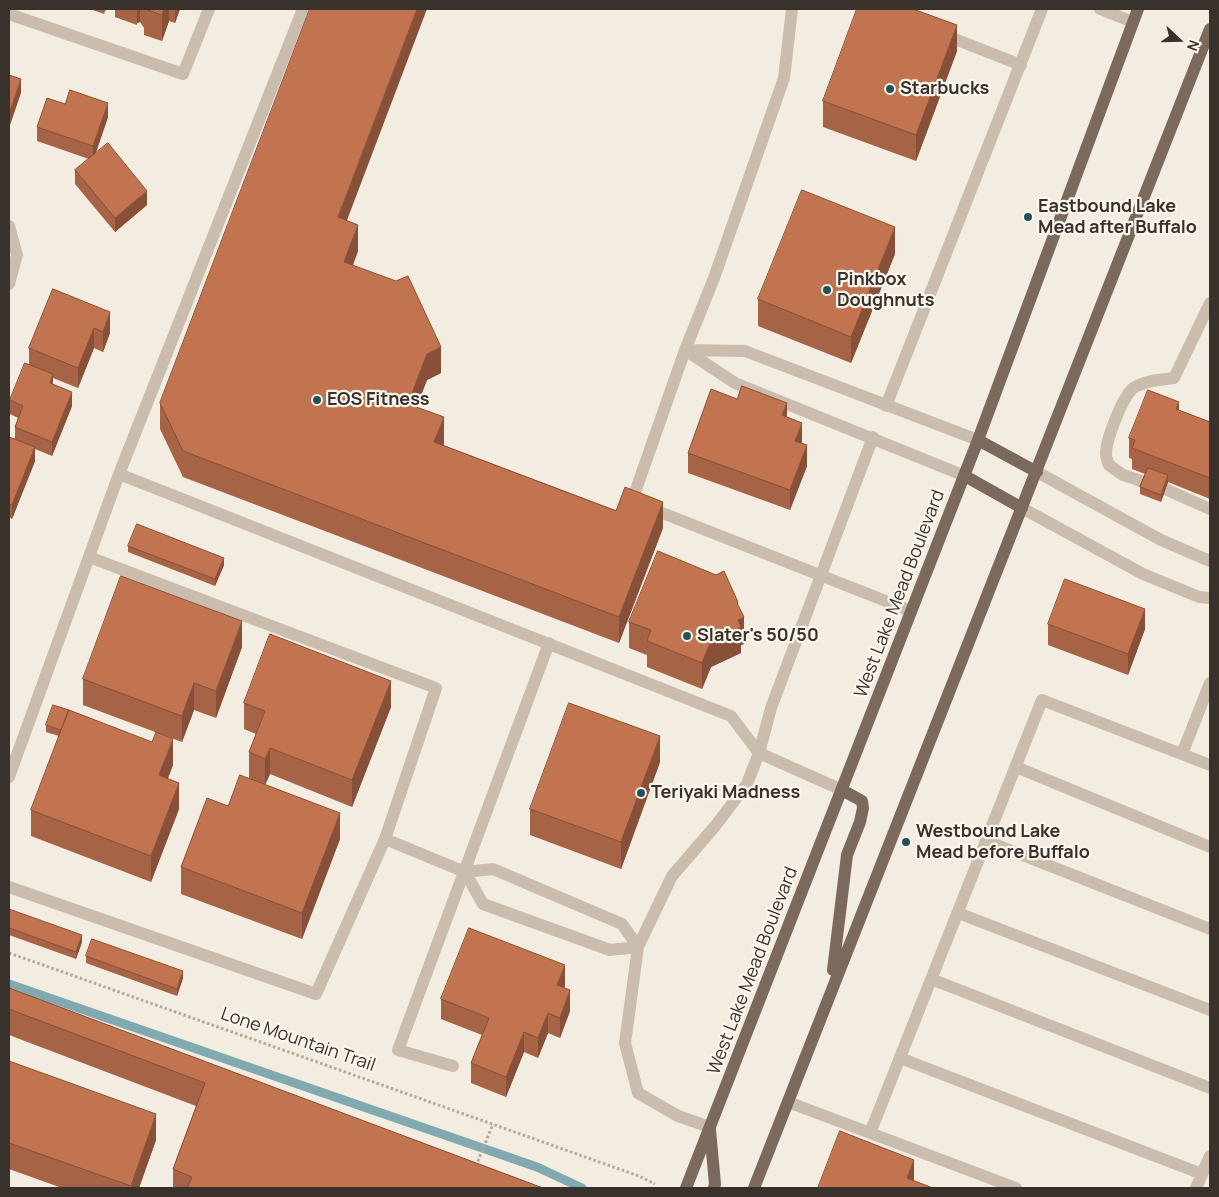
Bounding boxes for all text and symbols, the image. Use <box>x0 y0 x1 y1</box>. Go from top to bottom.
north arrow <box>1154 15 1204 65</box>
text: N <box>1183 37 1204 54</box>
place label: Starbucks <box>900 78 989 100</box>
marker: Starbucks <box>884 83 896 95</box>
place label: Eastbound Lake Mead after Buffalo <box>1038 196 1197 238</box>
marker: Eastbound Lake Mead after Buffalo <box>1022 211 1034 223</box>
place label: Pinkbox Doughnuts <box>837 269 934 312</box>
marker: Pinkbox Doughnuts <box>821 284 833 296</box>
place label: EOS Fitness <box>327 389 430 411</box>
marker: EOS Fitness <box>311 394 323 406</box>
street label: West Lake Mead Boulevard <box>850 487 950 701</box>
place label: Slater's 50/50 <box>697 625 819 647</box>
marker: Slater's 50/50 <box>681 630 693 642</box>
place label: Teriyaki Madness <box>651 782 800 804</box>
marker: Teriyaki Madness <box>635 787 647 799</box>
place label: Westbound Lake Mead before Buffalo <box>916 821 1090 864</box>
marker: Westbound Lake Mead before Buffalo <box>900 836 912 848</box>
street label: West Lake Mead Boulevard <box>703 864 803 1078</box>
street label: Lone Mountain Trail <box>218 1003 378 1077</box>

